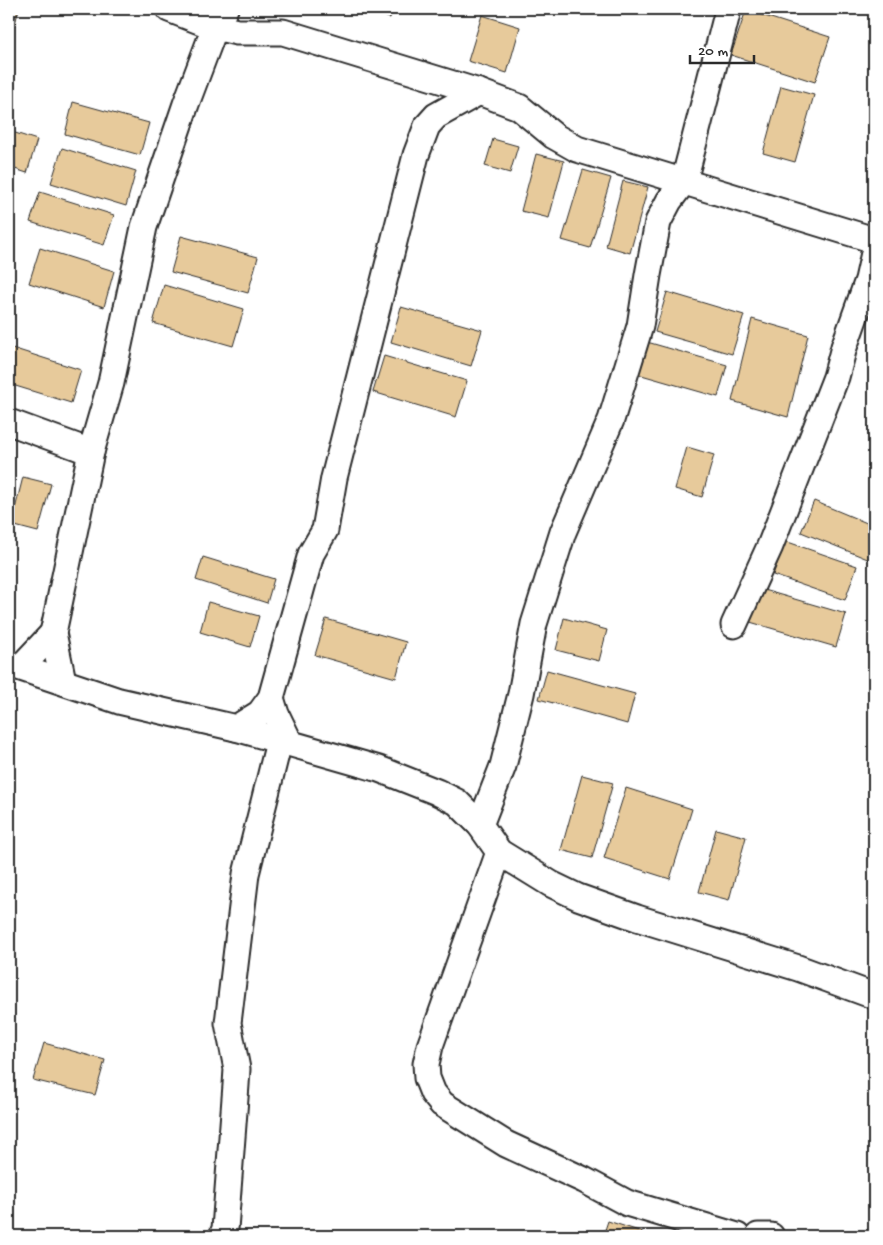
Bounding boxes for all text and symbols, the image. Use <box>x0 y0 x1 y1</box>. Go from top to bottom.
scale bar <box>690 32 754 64</box>
text: 20 m <box>698 43 728 61</box>

